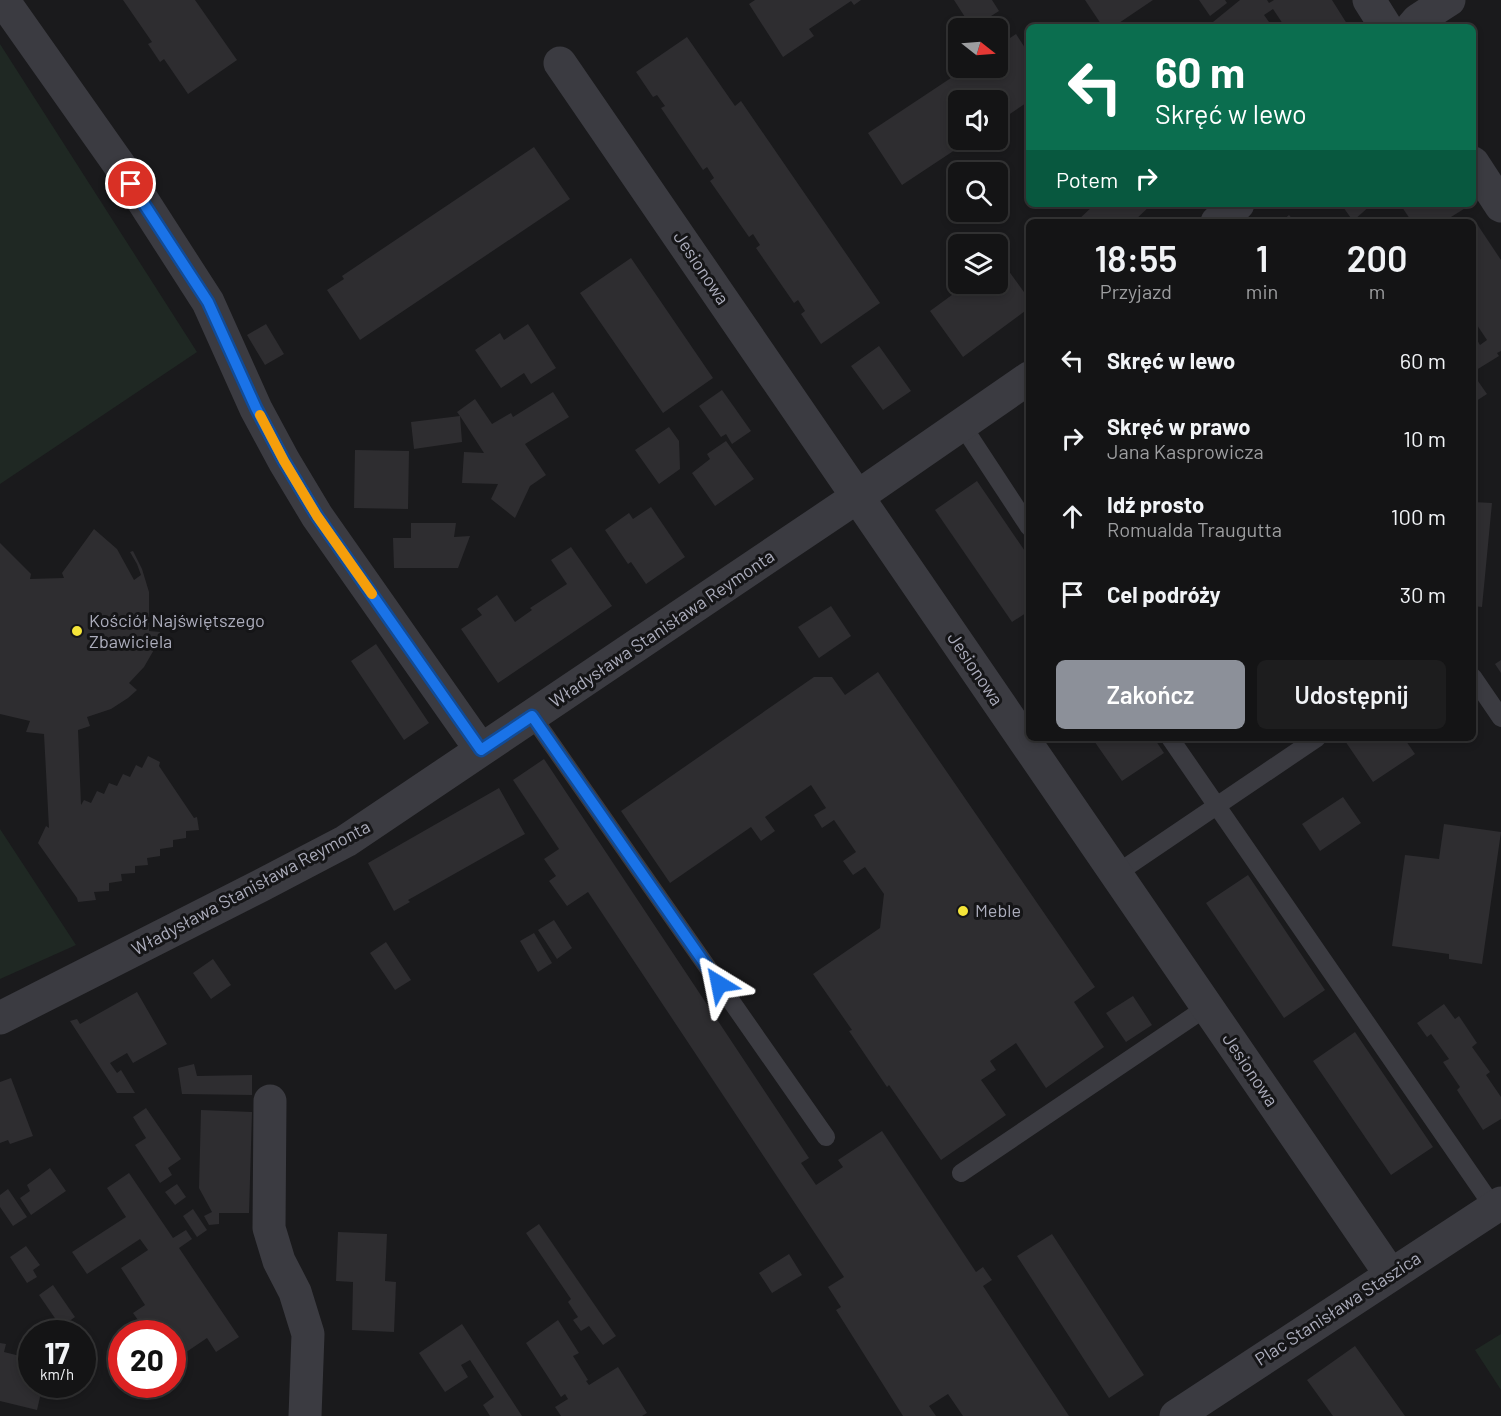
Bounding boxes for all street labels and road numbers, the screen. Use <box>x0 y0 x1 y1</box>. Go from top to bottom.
street label: Jesionowa <box>669 227 734 308</box>
street label: Władysława Stanisława Reymonta <box>545 544 778 712</box>
street label: Jesionowa <box>943 628 1008 709</box>
street label: Władysława Stanisława Reymonta <box>128 815 374 959</box>
street label: Jesionowa <box>1218 1029 1283 1110</box>
street label: Plac Stanisława Staszica <box>1250 1246 1424 1370</box>

